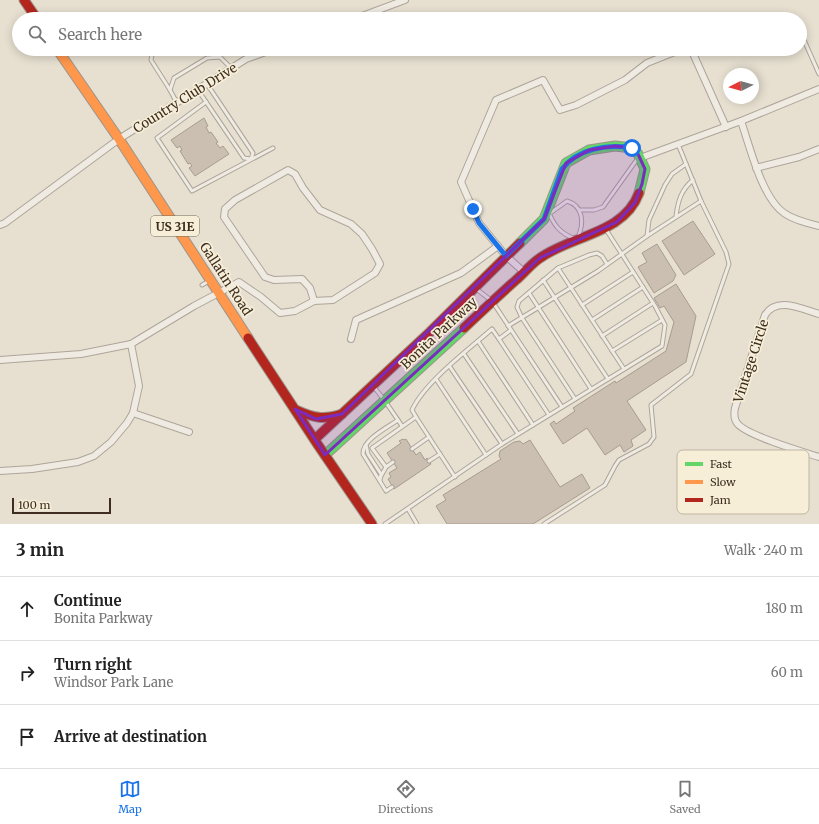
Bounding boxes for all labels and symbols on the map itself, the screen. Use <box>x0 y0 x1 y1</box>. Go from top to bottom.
street label: Country Club Drive <box>130 59 240 137</box>
north arrow <box>723 68 759 104</box>
route start <box>623 139 641 157</box>
route end <box>464 200 482 218</box>
road number: US 31E <box>151 216 199 236</box>
street label: Gallatin Road <box>196 239 256 319</box>
street label: Bonita Parkway <box>397 293 481 373</box>
street label: Vintage Circle <box>729 317 772 406</box>
legend <box>677 450 809 514</box>
text: Fast <box>710 457 733 471</box>
text: Slow <box>710 475 736 489</box>
text: Jam <box>709 493 731 507</box>
scale bar <box>12 496 111 515</box>

